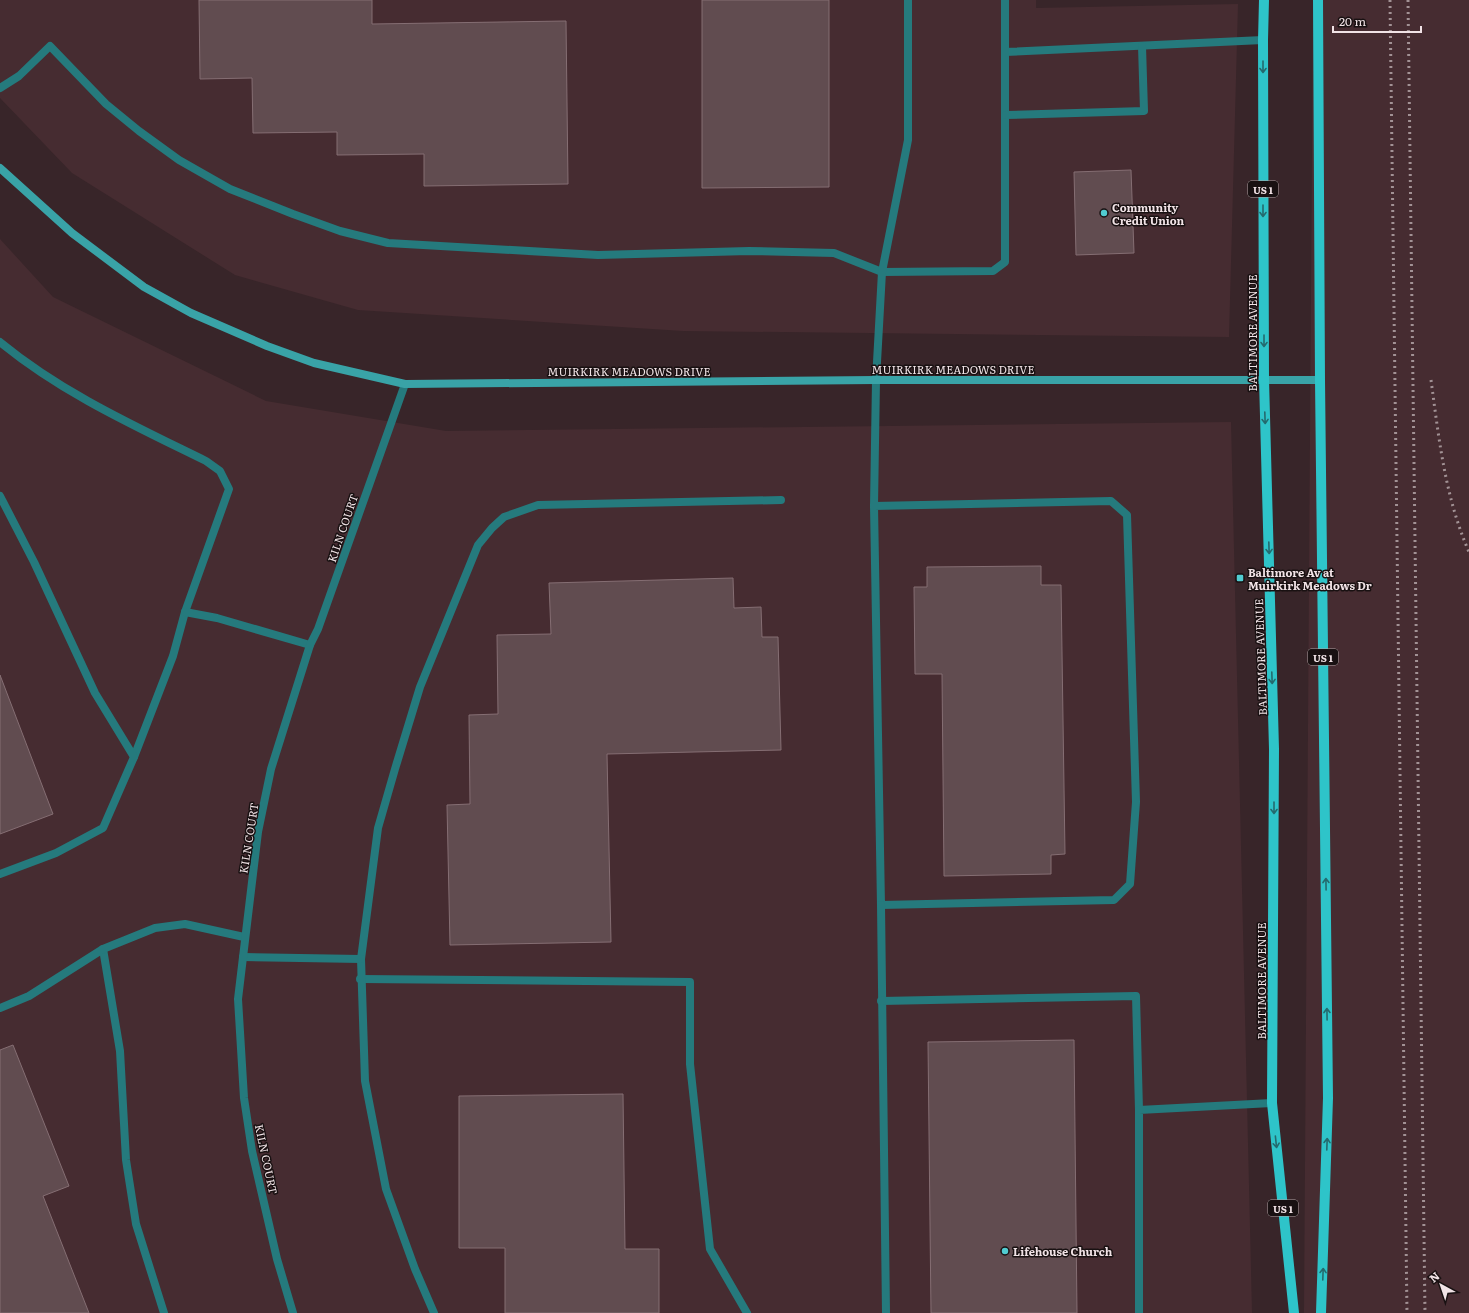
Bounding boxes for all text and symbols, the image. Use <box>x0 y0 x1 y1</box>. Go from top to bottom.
scale bar <box>1333 8 1421 34</box>
text: 20 m <box>1339 12 1366 30</box>
one-way arrow <box>1259 60 1267 73</box>
road number: US 1 <box>1248 181 1278 197</box>
place label: Community Credit Union <box>1112 199 1185 228</box>
one-way arrow <box>1259 204 1267 217</box>
marker: Community Credit Union <box>1099 208 1109 218</box>
street label: BALTIMORE AVENUE <box>1244 275 1260 391</box>
one-way arrow <box>1260 334 1268 347</box>
street label: MUIRKIRK MEADOWS DRIVE <box>872 361 1034 377</box>
street label: MUIRKIRK MEADOWS DRIVE <box>548 363 710 379</box>
one-way arrow <box>1261 411 1269 424</box>
street label: KILN COURT <box>323 492 361 564</box>
one-way arrow <box>1265 541 1272 554</box>
place label: Baltimore Av at Muirkirk Meadows Dr <box>1248 564 1372 593</box>
marker: Baltimore Av at Muirkirk Meadows Dr <box>1235 573 1245 583</box>
street label: BALTIMORE AVENUE <box>1250 598 1270 716</box>
road number: US 1 <box>1308 649 1338 665</box>
one-way arrow <box>1268 671 1276 684</box>
one-way arrow <box>1270 801 1278 814</box>
street label: KILN COURT <box>235 802 261 874</box>
one-way arrow <box>1322 878 1330 891</box>
street label: BALTIMORE AVENUE <box>1253 923 1269 1039</box>
one-way arrow <box>1323 1008 1331 1021</box>
street label: KILN COURT <box>252 1122 282 1196</box>
one-way arrow <box>1272 1135 1280 1148</box>
one-way arrow <box>1323 1138 1331 1151</box>
road number: US 1 <box>1268 1200 1298 1216</box>
place label: Lifehouse Church <box>1013 1243 1113 1259</box>
marker: Lifehouse Church <box>1000 1246 1010 1256</box>
north arrow <box>1421 1265 1461 1305</box>
text: N <box>1425 1267 1443 1286</box>
one-way arrow <box>1319 1268 1326 1281</box>

